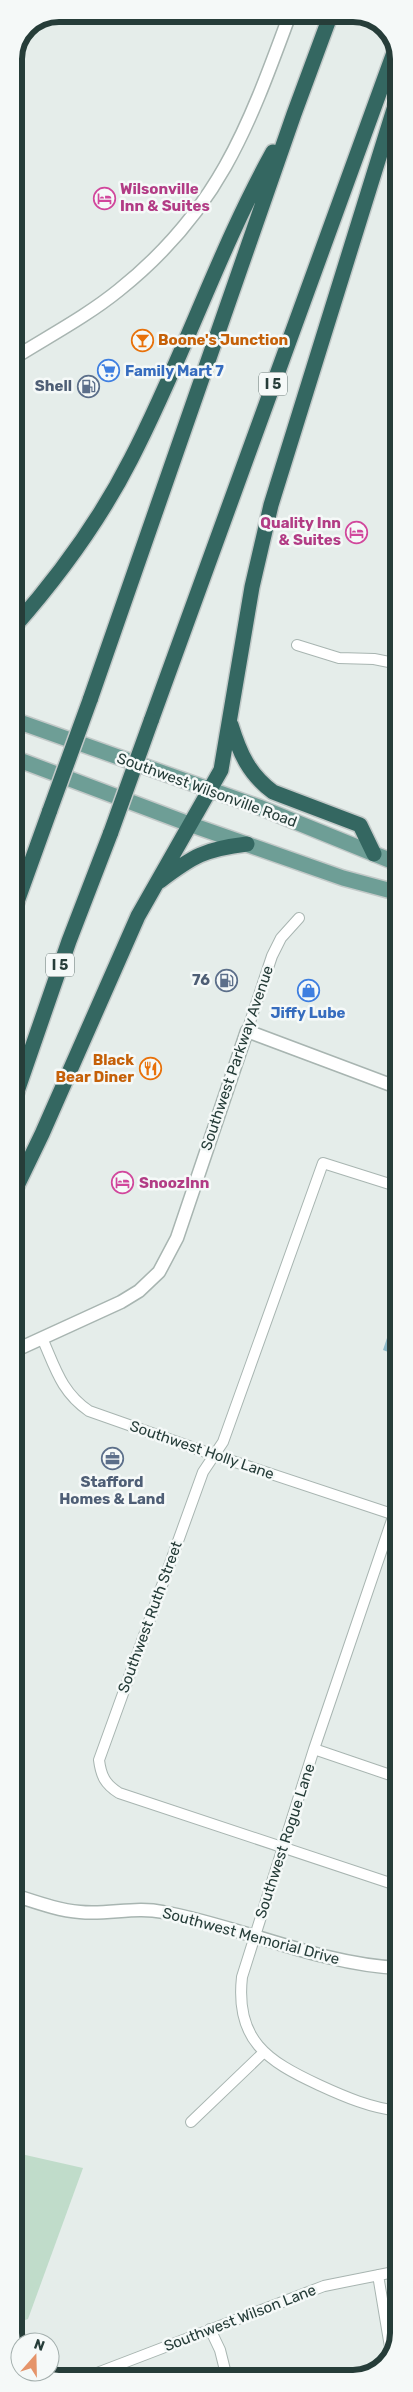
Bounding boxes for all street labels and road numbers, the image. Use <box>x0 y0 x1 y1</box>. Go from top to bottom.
road number: I 5 <box>259 372 287 396</box>
street label: Southwest Wilsonville Road <box>115 749 299 831</box>
road number: I 5 <box>46 954 74 976</box>
street label: Southwest Parkway Avenue <box>197 963 277 1153</box>
street label: Southwest Holly Lane <box>127 1417 277 1483</box>
street label: Southwest Ruth Street <box>114 1539 186 1695</box>
street label: Southwest Rogue Lane <box>251 1761 319 1921</box>
street label: Southwest Memorial Drive <box>160 1904 342 1968</box>
street label: Southwest Wilson Lane <box>161 2281 319 2355</box>

